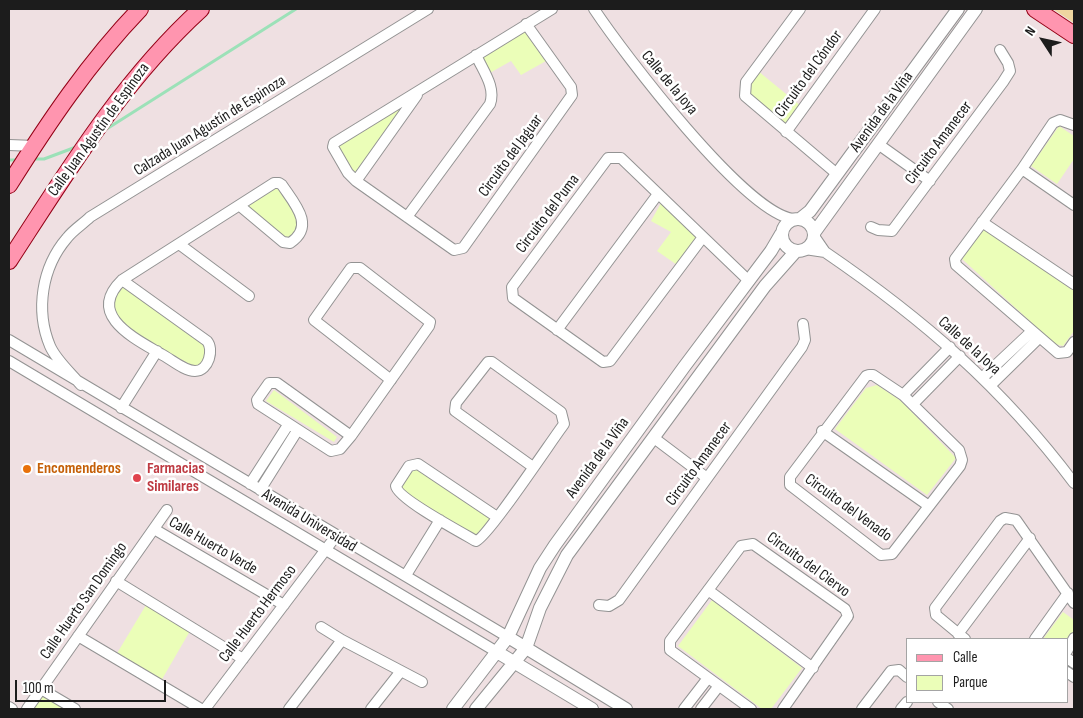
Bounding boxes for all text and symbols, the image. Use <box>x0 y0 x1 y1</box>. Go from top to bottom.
north arrow <box>1018 15 1068 65</box>
text: N <box>1021 23 1039 39</box>
street label: Circuito del Cóndor <box>771 27 847 121</box>
street label: Calle de la Joya <box>637 47 701 119</box>
street label: Calle Juan Agustín de Espinoza <box>44 60 154 200</box>
street label: Avenida de la Viña <box>846 68 918 156</box>
street label: Calzada Juan Agustín de Espinoza <box>131 71 289 181</box>
street label: Circuito Amanecer <box>901 98 977 188</box>
street label: Circuito del Jaguar <box>475 111 547 201</box>
street label: Circuito del Puma <box>512 171 584 257</box>
street label: Calle de la Joya <box>934 313 1004 379</box>
street label: Avenida de la Viña <box>562 414 634 502</box>
street label: Circuito Amanecer <box>662 418 736 510</box>
place label: Encomenderos <box>37 459 121 479</box>
place label: Farmacias Similares <box>147 459 204 497</box>
marker: Encomenderos <box>21 463 33 475</box>
street label: Circuito del Venado <box>801 470 895 546</box>
marker: Farmacias Similares <box>131 472 143 484</box>
street label: Avenida Universidad <box>258 485 360 557</box>
street label: Calle Huerto Verde <box>165 513 261 579</box>
street label: Circuito del Ciervo <box>763 528 853 602</box>
street label: Calle Huerto San Domingo <box>36 539 132 663</box>
street label: Calle Huerto Hermoso <box>215 562 301 666</box>
legend <box>906 638 1068 703</box>
text: Calle <box>953 648 977 667</box>
scale bar <box>18 670 169 702</box>
text: Parque <box>953 673 988 692</box>
text: 100 m <box>23 679 54 698</box>

